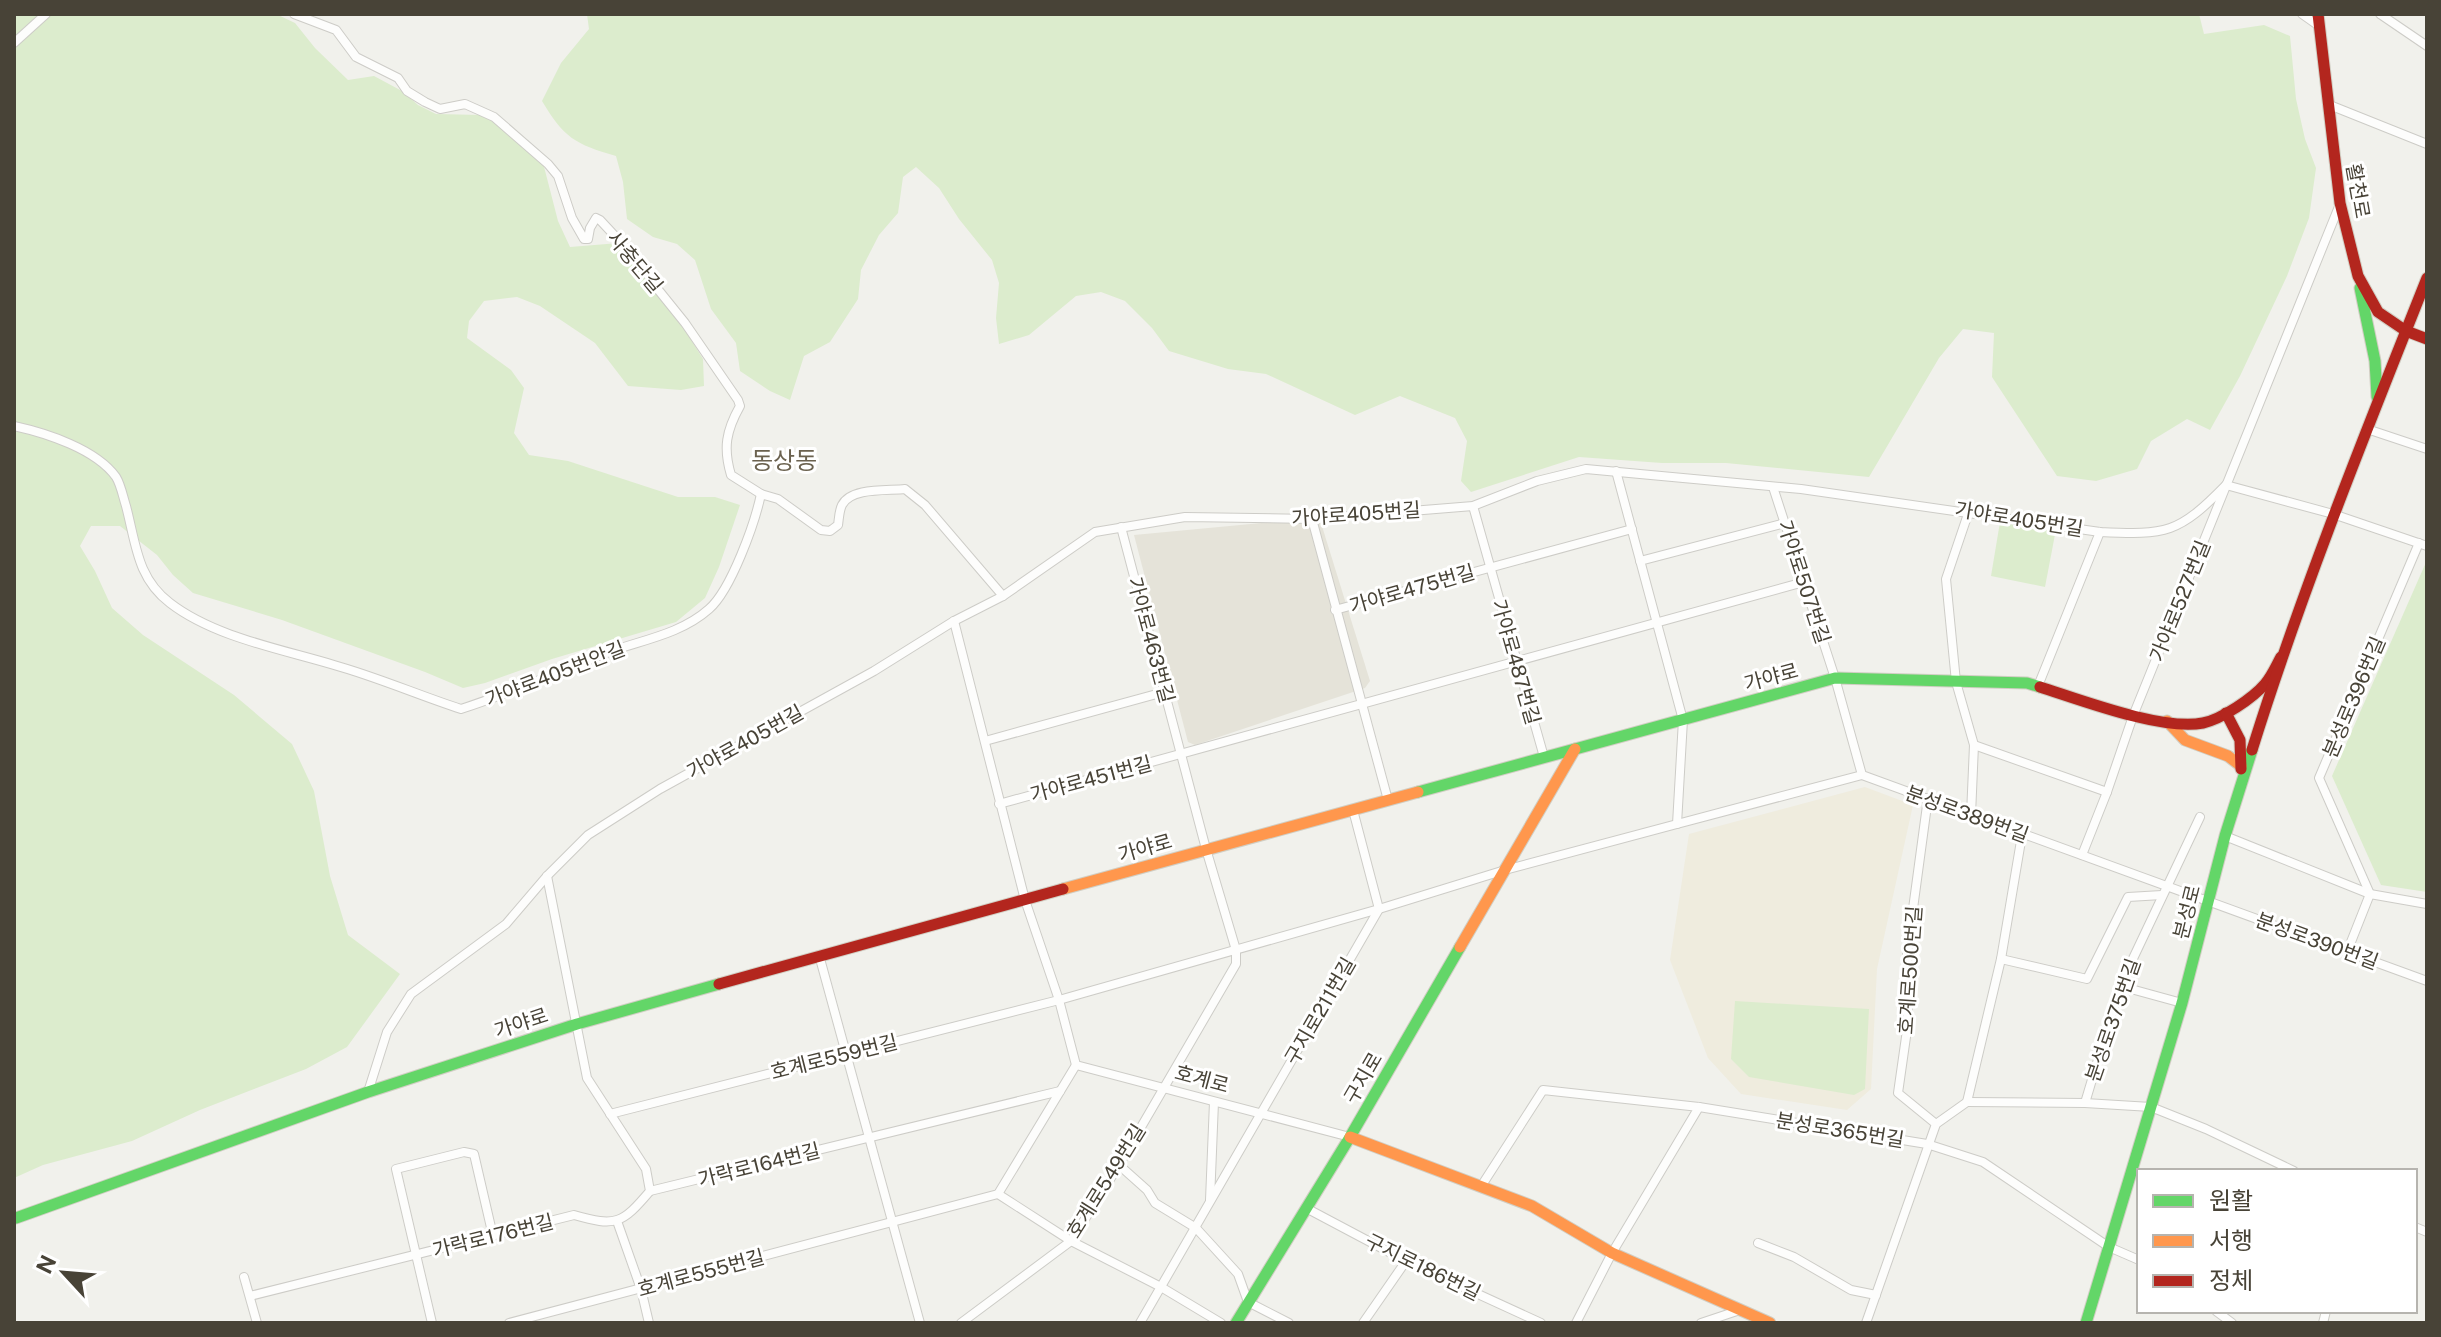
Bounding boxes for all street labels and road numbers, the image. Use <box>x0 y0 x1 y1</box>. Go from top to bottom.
street label: 활천로 <box>2341 162 2375 220</box>
street label: 사충단길 <box>602 226 668 298</box>
street label: 가야로405번길 <box>1953 497 2085 541</box>
street label: 가야로405번길 <box>1291 498 1421 530</box>
street label: 가야로507번길 <box>1773 517 1835 647</box>
street label: 가야로527번길 <box>2145 537 2215 665</box>
street label: 가야로475번길 <box>1347 560 1477 618</box>
street label: 가야로463번길 <box>1123 574 1179 706</box>
street label: 가야로487번길 <box>1487 597 1545 727</box>
street label: 분성로396번길 <box>2318 633 2390 761</box>
street label: 가야로405번안길 <box>482 636 628 712</box>
street label: 가야로 <box>1741 658 1801 696</box>
street label: 가야로405번길 <box>682 700 808 784</box>
street label: 가야로451번길 <box>1027 751 1155 807</box>
street label: 분성로389번길 <box>1902 781 2032 847</box>
street label: 가야로 <box>1115 829 1175 867</box>
street label: 분성로 <box>2169 882 2205 942</box>
street label: 호계로500번길 <box>1894 905 1926 1035</box>
street label: 분성로390번길 <box>2252 908 2382 974</box>
street label: 구지로211번길 <box>1280 953 1360 1069</box>
street label: 분성로375번길 <box>2081 955 2145 1085</box>
street label: 가야로 <box>491 1003 551 1043</box>
street label: 호계로559번길 <box>768 1030 900 1084</box>
street label: 구지로 <box>1339 1048 1387 1108</box>
street label: 호계로 <box>1172 1060 1232 1098</box>
street label: 분성로365번길 <box>1774 1108 1906 1152</box>
street label: 호계로549번길 <box>1061 1120 1151 1242</box>
street label: 가락로164번길 <box>695 1138 823 1192</box>
street label: 가락로176번길 <box>430 1209 556 1263</box>
street label: 구지로186번길 <box>1361 1229 1485 1305</box>
street label: 호계로555번길 <box>635 1245 767 1301</box>

